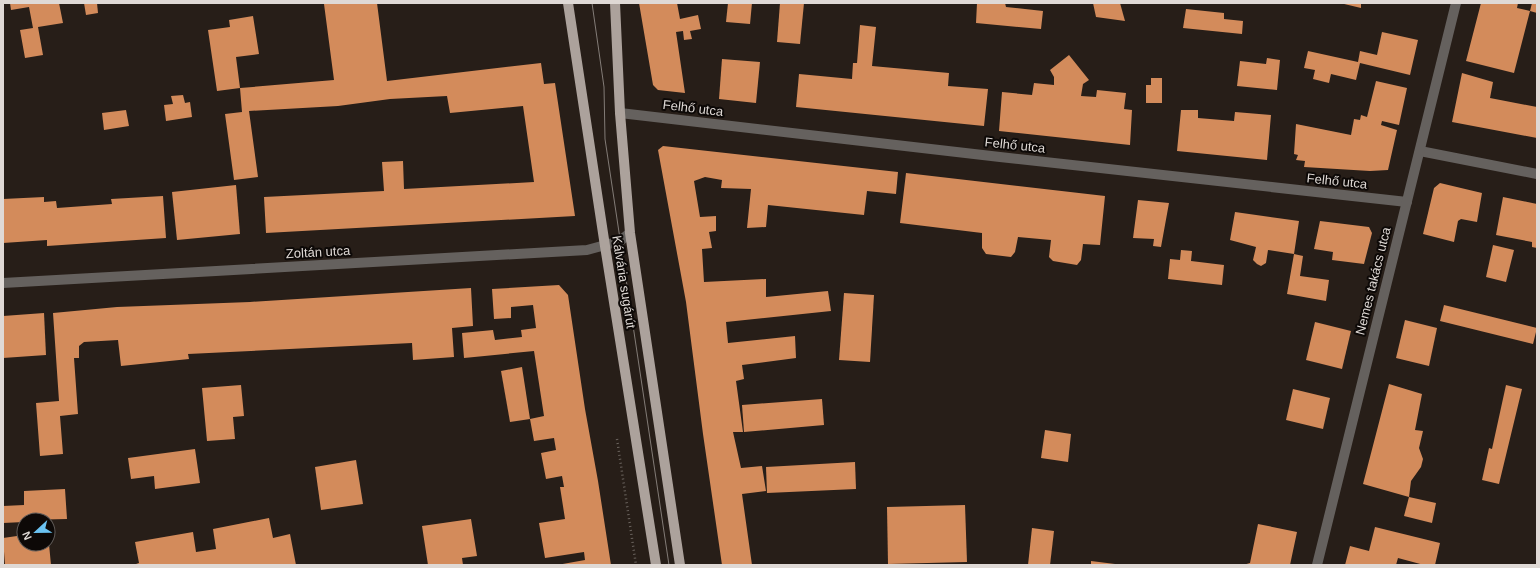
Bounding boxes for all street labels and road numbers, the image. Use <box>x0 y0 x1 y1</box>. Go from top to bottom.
street label: Felhő utca <box>662 97 725 119</box>
street label: Felhő utca <box>984 134 1047 156</box>
street label: Felhő utca <box>1306 170 1369 192</box>
street label: Nemes takács utca <box>1352 225 1394 336</box>
street label: Kálvária sugárút <box>609 234 639 330</box>
street label: Zoltán utca <box>285 243 351 261</box>

